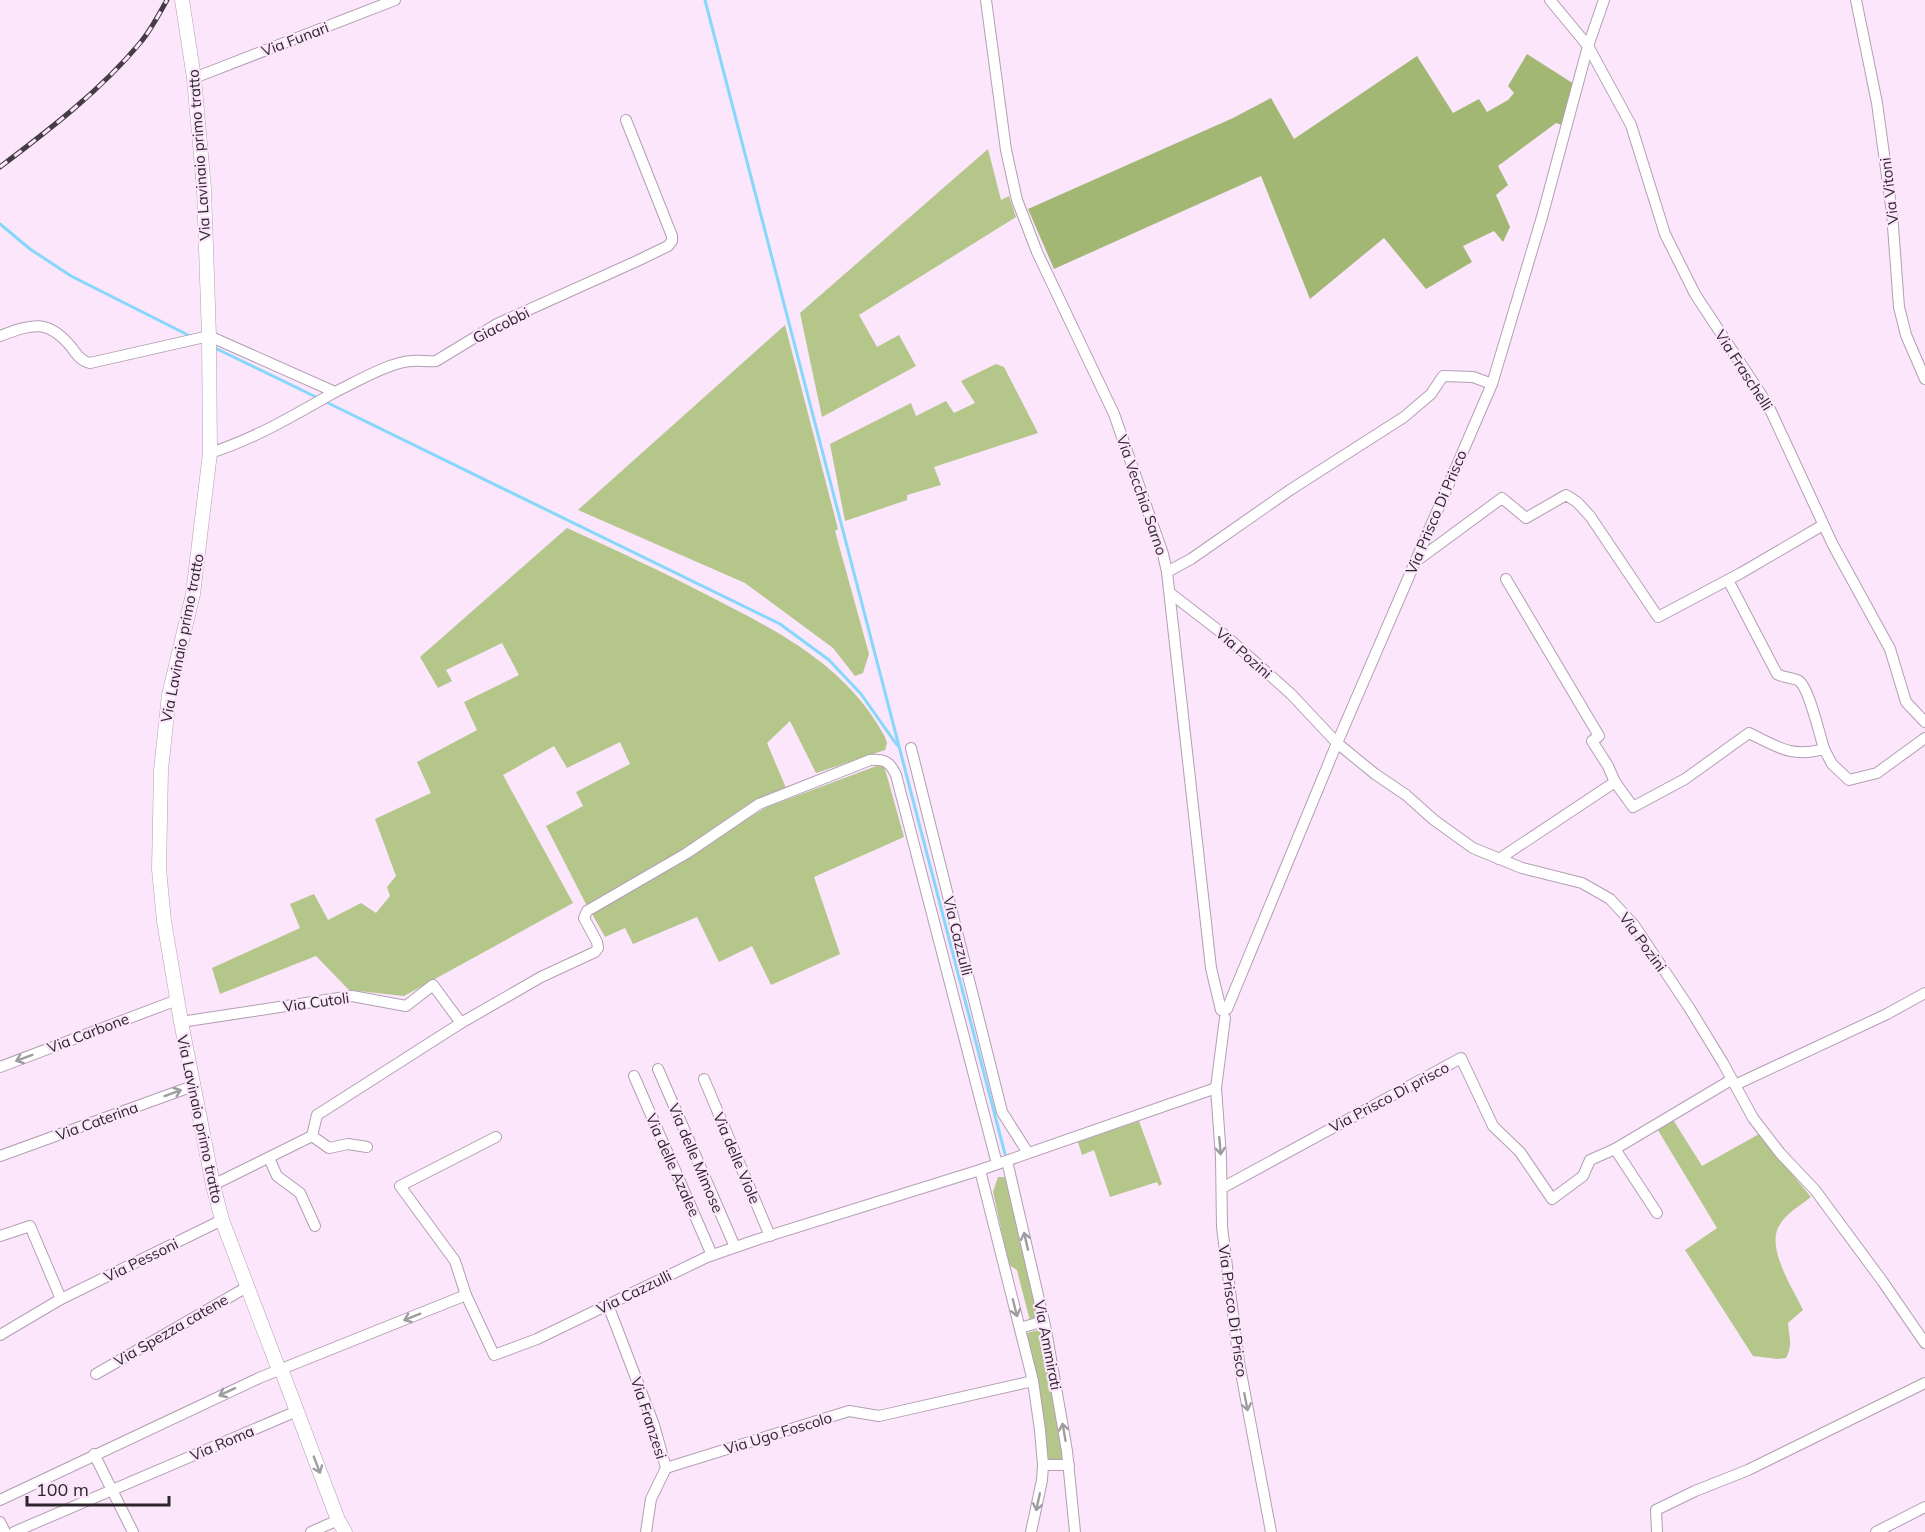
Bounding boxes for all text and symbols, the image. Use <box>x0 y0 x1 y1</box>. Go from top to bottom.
street label: Via Funari <box>259 17 331 61</box>
street label: Via Lavinaio primo tratto <box>184 69 214 241</box>
street label: Via Vitoni <box>1875 157 1903 225</box>
street label: Giacobbi <box>470 303 532 347</box>
street label: Via Fraschelli <box>1711 326 1777 414</box>
street label: Via Vecchia Sarno <box>1113 432 1171 558</box>
street label: Via Prisco Di Prisco <box>1401 447 1471 577</box>
street label: Via Lavinaio primo tratto <box>156 552 208 724</box>
street label: Via Pozini <box>1212 623 1276 683</box>
street label: Via Cazzulli <box>939 894 977 978</box>
street label: Via Pozini <box>1615 909 1671 975</box>
street label: Via Cutoli <box>282 988 350 1016</box>
street label: Via Carbone <box>44 1009 132 1057</box>
street label: Via Lavinaio primo tratto <box>173 1033 227 1205</box>
one-way arrow <box>15 1053 34 1064</box>
street label: Via Prisco Di prisco <box>1326 1057 1452 1137</box>
one-way arrow <box>164 1086 182 1097</box>
street label: Via Caterina <box>53 1097 141 1145</box>
street label: Via delle Mimose <box>664 1100 728 1216</box>
street label: Via delle Viole <box>709 1109 765 1207</box>
street label: Via delle Azalee <box>642 1110 704 1220</box>
one-way arrow <box>1215 1135 1226 1155</box>
one-way arrow <box>1019 1232 1031 1251</box>
street label: Via Pessoni <box>101 1234 181 1286</box>
street label: Via Prisco Di Prisco <box>1214 1244 1252 1378</box>
street label: Via Cazzulli <box>593 1266 675 1318</box>
street label: Via Spezza catene <box>111 1290 231 1370</box>
street label: Via Ammirati <box>1030 1298 1066 1392</box>
one-way arrow <box>1009 1299 1021 1318</box>
one-way arrow <box>403 1312 421 1323</box>
street label: Via Franzesi <box>627 1375 671 1461</box>
one-way arrow <box>219 1387 237 1399</box>
one-way arrow <box>1241 1392 1252 1412</box>
street label: Via Ugo Foscolo <box>722 1408 834 1458</box>
street label: Via Roma <box>187 1421 257 1465</box>
one-way arrow <box>1058 1423 1069 1443</box>
one-way arrow <box>313 1456 324 1474</box>
scale bar <box>27 1469 170 1507</box>
text: 100 m <box>36 1478 89 1501</box>
one-way arrow <box>1032 1492 1043 1511</box>

